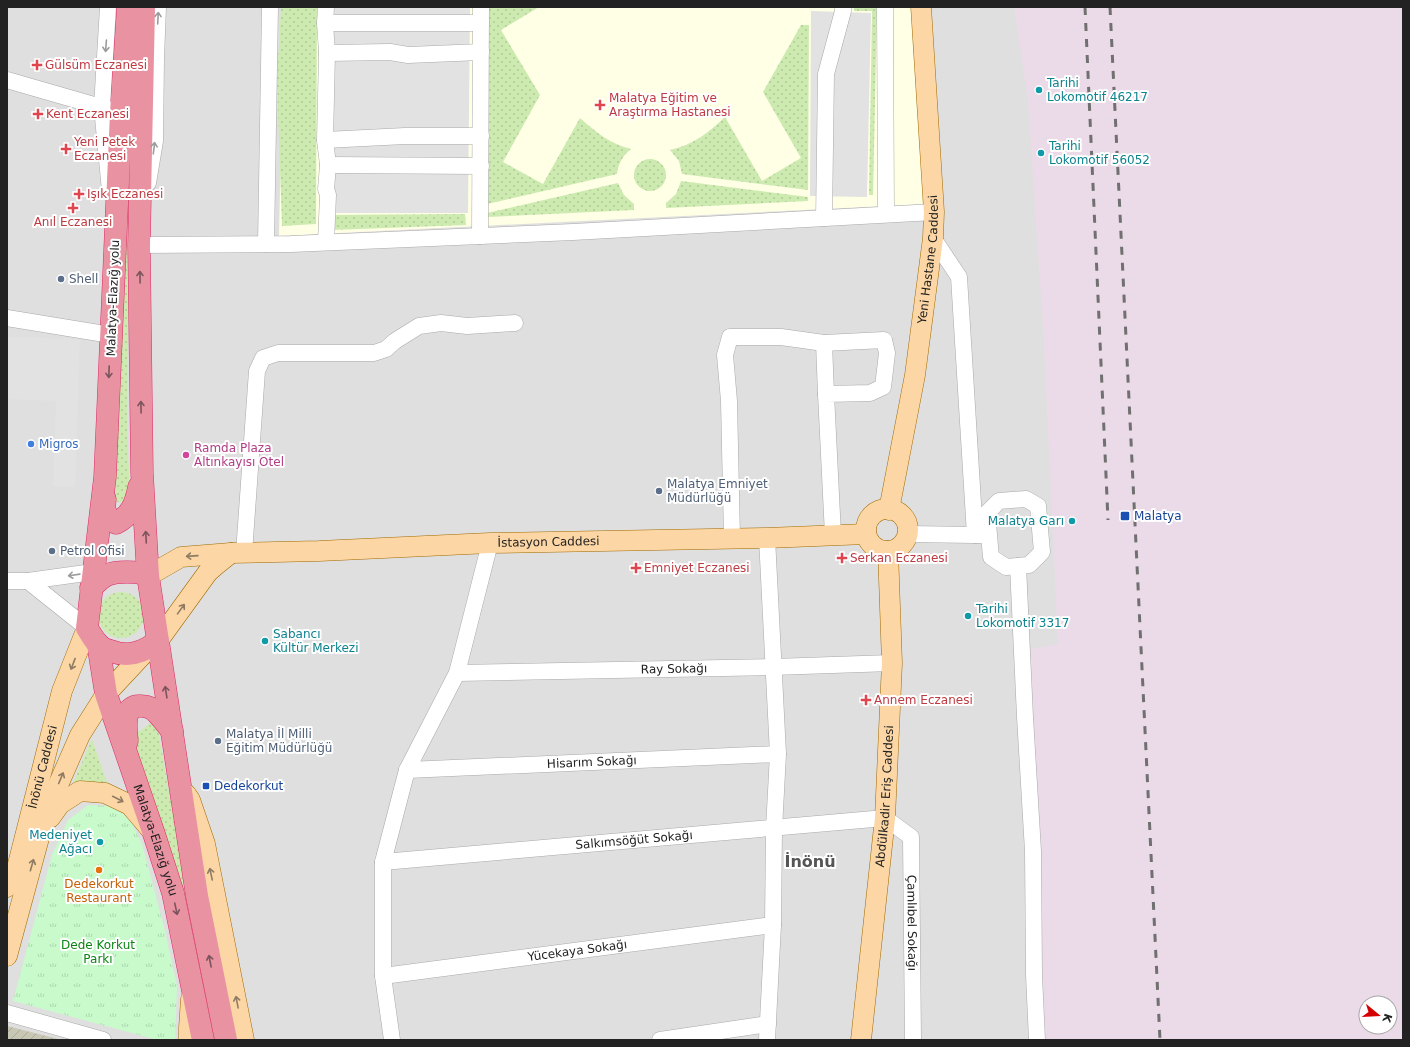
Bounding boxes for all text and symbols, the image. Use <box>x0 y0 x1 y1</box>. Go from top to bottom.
one-way arrow <box>154 12 161 25</box>
one-way arrow <box>102 39 109 52</box>
place label: Gülsüm Eczanesi <box>45 58 147 72</box>
marker: Gülsüm Eczanesi <box>32 60 42 70</box>
place label: Tarihi Lokomotif 46217 <box>1046 76 1148 104</box>
marker: Tarihi Lokomotif 46217 <box>1034 85 1044 95</box>
place label: Malatya Eğitim ve Araştırma Hastanesi <box>609 91 731 119</box>
marker: Malatya Eğitim ve Araştırma Hastanesi <box>594 99 606 111</box>
place label: Kent Eczanesi <box>46 107 129 121</box>
marker: Kent Eczanesi <box>33 109 43 119</box>
place label: Yeni Petek Eczanesi <box>73 135 135 163</box>
place label: Tarihi Lokomotif 56052 <box>1048 139 1150 167</box>
one-way arrow <box>150 142 158 155</box>
marker: Yeni Petek Eczanesi <box>61 144 71 154</box>
marker: Tarihi Lokomotif 56052 <box>1036 148 1046 158</box>
place label: Işık Eczanesi <box>87 187 163 201</box>
marker: Işık Eczanesi <box>74 189 84 199</box>
street label: Yeni Hastane Caddesi <box>915 195 941 326</box>
marker: Anıl Eczanesi <box>68 203 78 213</box>
place label: Anıl Eczanesi <box>34 215 112 229</box>
street label: Malatya-Elazığ yolu <box>104 239 122 357</box>
one-way arrow <box>136 271 144 284</box>
place label: Shell <box>69 272 98 286</box>
marker: Shell <box>56 274 66 284</box>
one-way arrow <box>106 365 113 378</box>
one-way arrow <box>137 401 145 414</box>
place label: Migros <box>39 437 79 451</box>
marker: Migros <box>26 439 36 449</box>
place label: Ramda Plaza Altınkayısı Otel <box>194 441 284 469</box>
marker: Ramda Plaza Altınkayısı Otel <box>181 450 191 460</box>
place label: Malatya Emniyet Müdürlüğü <box>667 477 768 505</box>
marker: Malatya Emniyet Müdürlüğü <box>654 486 664 496</box>
place label: Malatya <box>1134 509 1182 523</box>
marker: Malatya <box>1119 510 1131 522</box>
place label: Malatya Garı <box>988 514 1064 528</box>
marker: Malatya Garı <box>1067 516 1077 526</box>
one-way arrow <box>142 531 149 544</box>
street label: İstasyon Caddesi <box>497 534 600 550</box>
place label: Petrol Ofisi <box>60 544 125 558</box>
marker: Petrol Ofisi <box>47 546 57 556</box>
place label: Serkan Eczanesi <box>850 551 948 565</box>
one-way arrow <box>186 552 199 559</box>
marker: Serkan Eczanesi <box>837 553 847 563</box>
place label: Emniyet Eczanesi <box>644 561 750 575</box>
marker: Emniyet Eczanesi <box>631 563 641 573</box>
one-way arrow <box>68 571 81 579</box>
place label: Tarihi Lokomotif 3317 <box>975 602 1069 630</box>
one-way arrow <box>177 604 185 615</box>
marker: Tarihi Lokomotif 3317 <box>963 611 973 621</box>
place label: Sabancı Kültür Merkezi <box>273 627 358 655</box>
marker: Sabancı Kültür Merkezi <box>260 636 270 646</box>
one-way arrow <box>68 658 76 670</box>
street label: Ray Sokağı <box>641 661 707 677</box>
one-way arrow <box>162 686 170 699</box>
place label: Annem Eczanesi <box>874 693 973 707</box>
marker: Annem Eczanesi <box>861 695 871 705</box>
street label: İnönü Caddesi <box>24 724 60 810</box>
street label: Abdülkadir Eriş Caddesi <box>873 725 896 868</box>
place label: Malatya İl Milli Eğitim Müdürlüğü <box>226 726 332 755</box>
marker: Malatya İl Milli Eğitim Müdürlüğü <box>213 736 223 746</box>
street label: Hisarım Sokağı <box>547 753 637 771</box>
one-way arrow <box>58 772 66 784</box>
place label: Dedekorkut <box>214 779 284 793</box>
marker: Dedekorkut <box>201 781 211 791</box>
street label: Malatya-Elazığ yolu <box>131 783 181 898</box>
one-way arrow <box>111 796 123 803</box>
place label: Medeniyet Ağacı <box>29 828 92 856</box>
street label: Salkımsöğüt Sokağı <box>575 828 693 852</box>
marker: Medeniyet Ağacı <box>95 837 105 847</box>
district label: İnönü <box>784 852 836 871</box>
one-way arrow <box>29 858 36 871</box>
marker: Dedekorkut Restaurant <box>94 865 104 875</box>
one-way arrow <box>207 868 215 881</box>
street label: Çamlıbel Sokağı <box>904 875 919 971</box>
place label: Dedekorkut Restaurant <box>64 877 134 905</box>
one-way arrow <box>172 902 180 915</box>
street label: Yücekaya Sokağı <box>526 937 628 964</box>
park label: Dede Korkut Parkı <box>61 938 135 966</box>
one-way arrow <box>206 954 214 967</box>
north arrow <box>1358 995 1398 1035</box>
one-way arrow <box>232 996 240 1009</box>
text: K <box>1379 1012 1395 1024</box>

